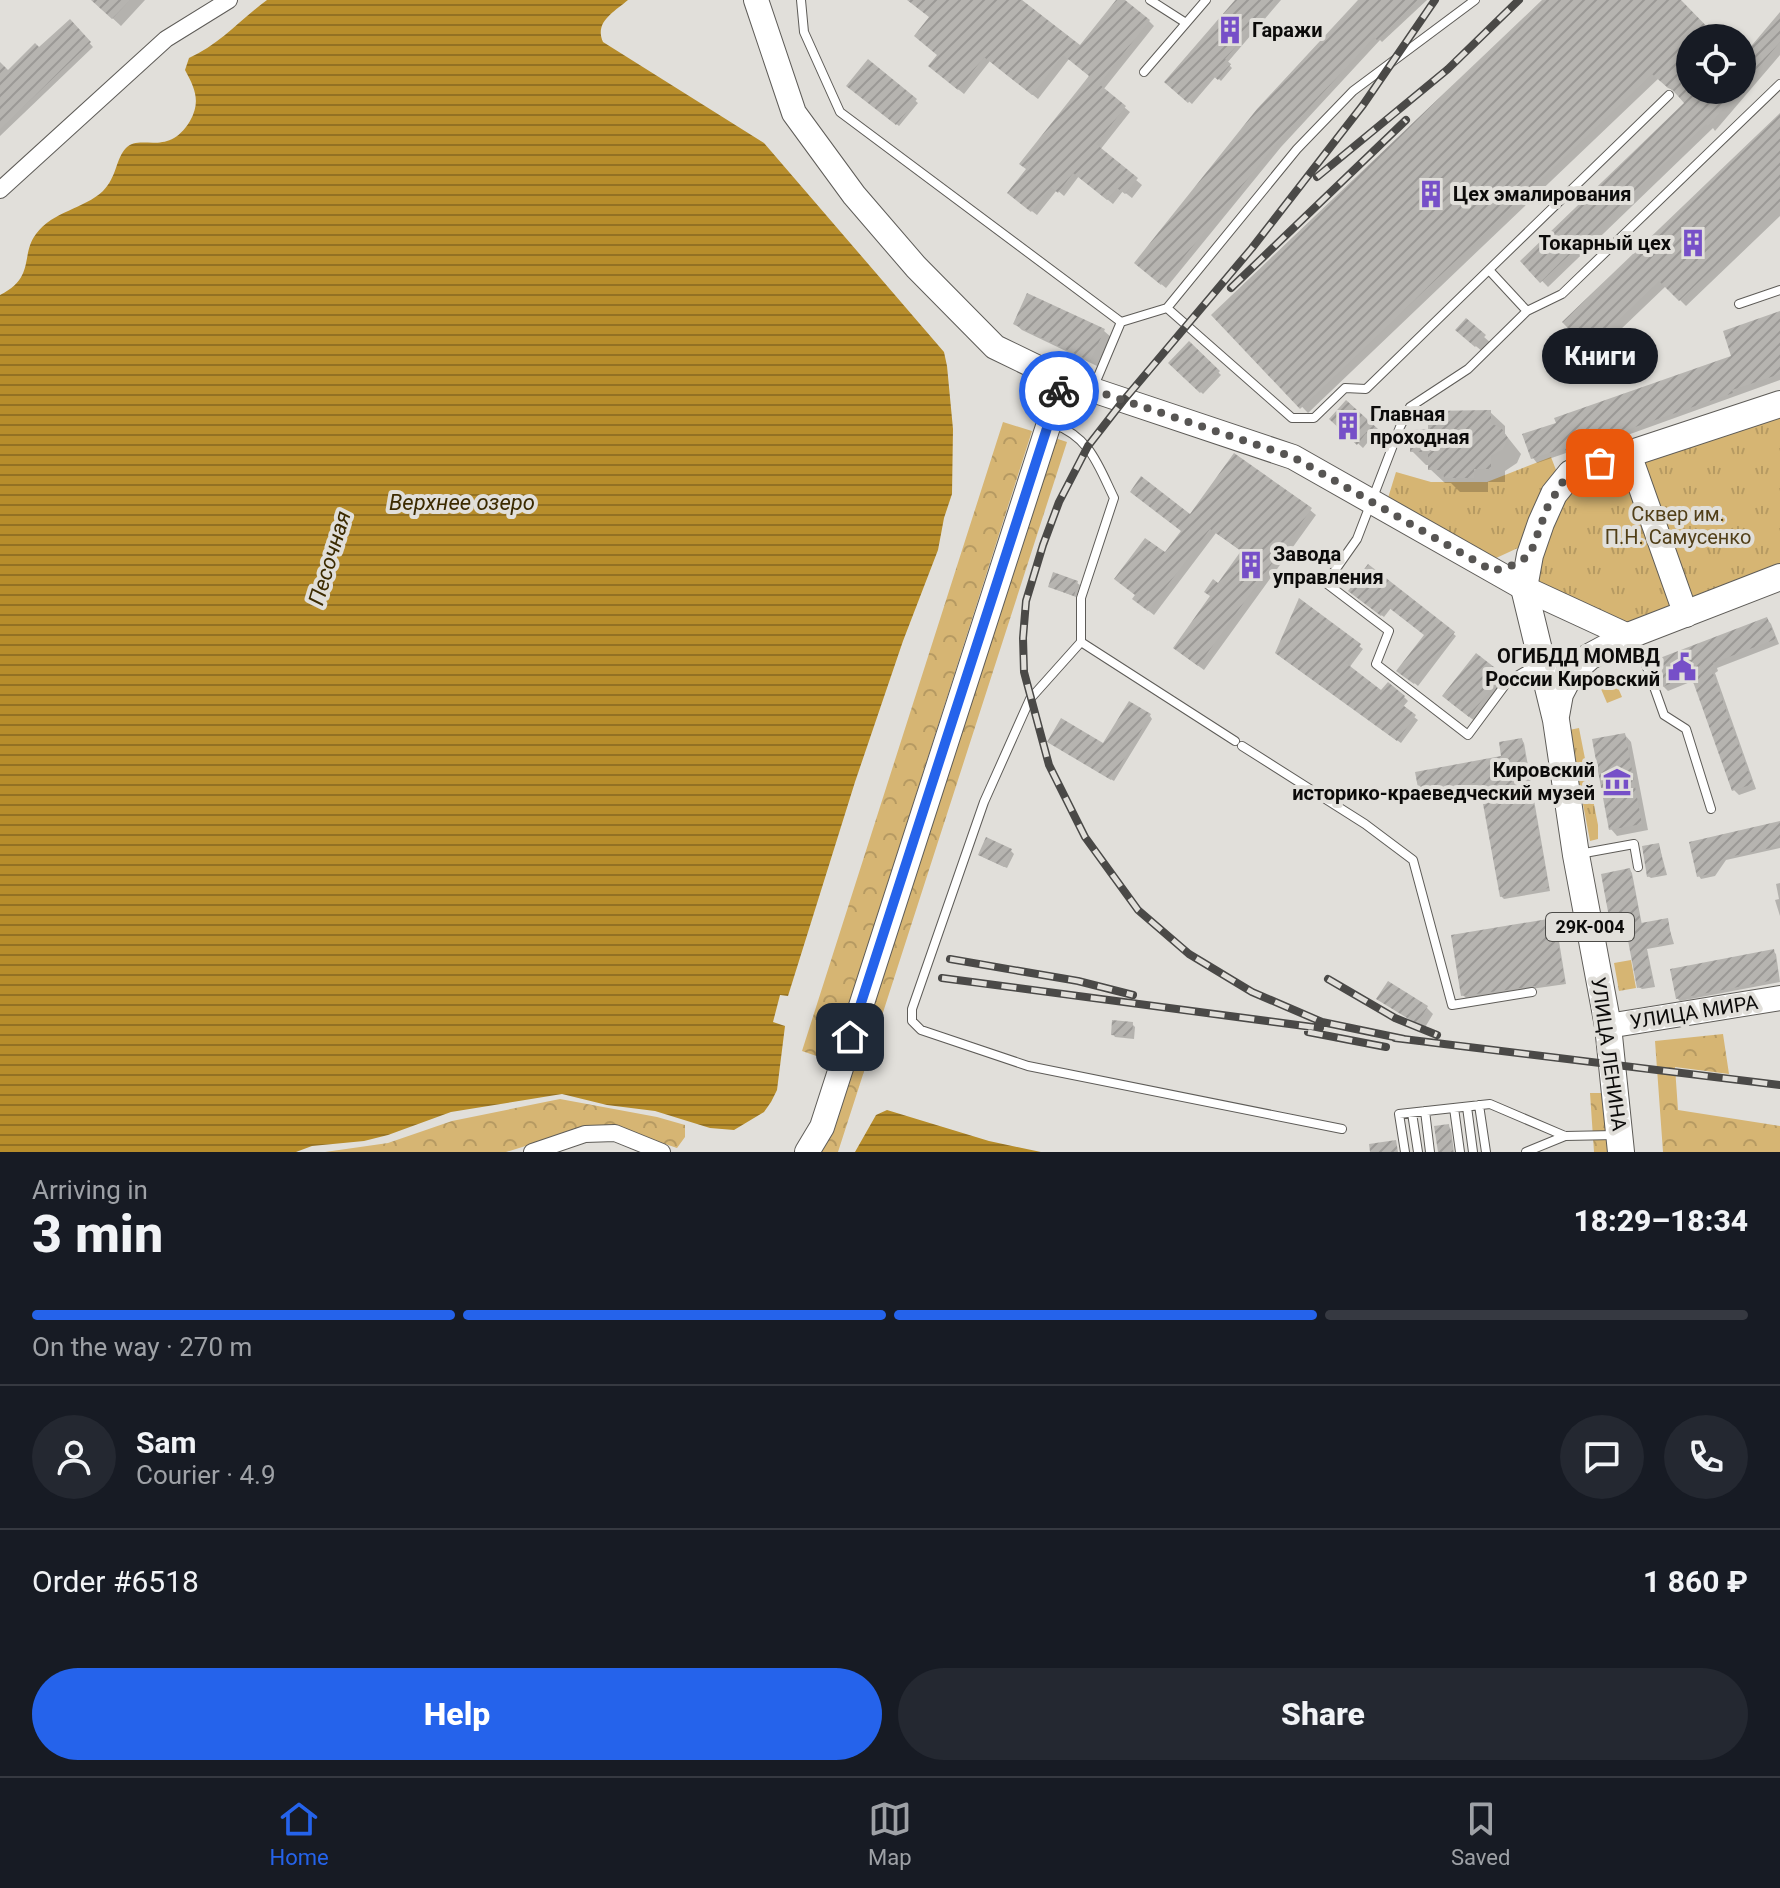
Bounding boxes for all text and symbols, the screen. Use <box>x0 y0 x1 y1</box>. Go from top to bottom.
building icon: Гаражи <box>1215 15 1245 45</box>
place label: Гаражи <box>1252 18 1323 42</box>
map controls <box>1676 24 1756 104</box>
button: locate <box>1676 24 1756 104</box>
building icon: Цех эмалирования <box>1416 179 1446 209</box>
place label: Цех эмалирования <box>1453 182 1631 206</box>
building icon: Токарный цех <box>1678 228 1708 258</box>
place label: Токарный цех <box>1538 231 1672 255</box>
callout: Книги <box>1542 327 1658 383</box>
text: Книги <box>1564 341 1636 371</box>
courier <box>1019 351 1099 431</box>
icon: bike <box>1037 369 1081 413</box>
place label: Главная проходная <box>1370 402 1470 449</box>
building icon: Главная проходная <box>1333 411 1363 441</box>
pin <box>1566 429 1634 497</box>
icon: bag <box>1578 441 1622 485</box>
water label: Верхнее озеро <box>389 490 535 515</box>
park label: Сквер им. П.Н. Самусенко <box>1605 502 1751 549</box>
water label: Песочная <box>303 508 356 608</box>
place label: Завода управления <box>1273 542 1384 589</box>
building icon: Завода управления <box>1236 550 1266 580</box>
place label: ОГИБДД МОМВД России Кировский <box>1485 644 1660 691</box>
public building icon: ОГИБДД МОМВД России Кировский <box>1667 652 1697 682</box>
place label: Кировский историко-краеведческий музей <box>1292 758 1595 805</box>
museum icon: Кировский историко-краеведческий музей <box>1602 767 1632 797</box>
road number: 29К-004 <box>1546 913 1634 941</box>
street label: УЛИЦА ЛЕНИНА <box>1586 976 1632 1132</box>
street label: УЛИЦА МИРА <box>1628 990 1760 1034</box>
pin <box>816 1003 884 1071</box>
icon: home <box>828 1015 872 1059</box>
text: Arriving in <box>32 1175 148 1205</box>
text: 18:29–18:34 <box>1573 1203 1748 1238</box>
text: 3 min <box>32 1204 163 1265</box>
text: On the way · 270 m <box>32 1332 252 1362</box>
button: person <box>32 1415 116 1499</box>
button: chat <box>1560 1415 1644 1499</box>
button: phone <box>1664 1415 1748 1499</box>
text: Sam <box>136 1425 197 1460</box>
text: Courier · 4.9 <box>136 1460 276 1490</box>
text: Order #6518 <box>32 1564 199 1599</box>
text: 1 860 ₽ <box>1643 1564 1748 1599</box>
button: Help <box>32 1668 882 1760</box>
button: Share <box>898 1668 1748 1760</box>
tab: Home <box>270 1797 329 1870</box>
tab: Map <box>868 1797 912 1870</box>
tab: Saved <box>1451 1797 1510 1870</box>

